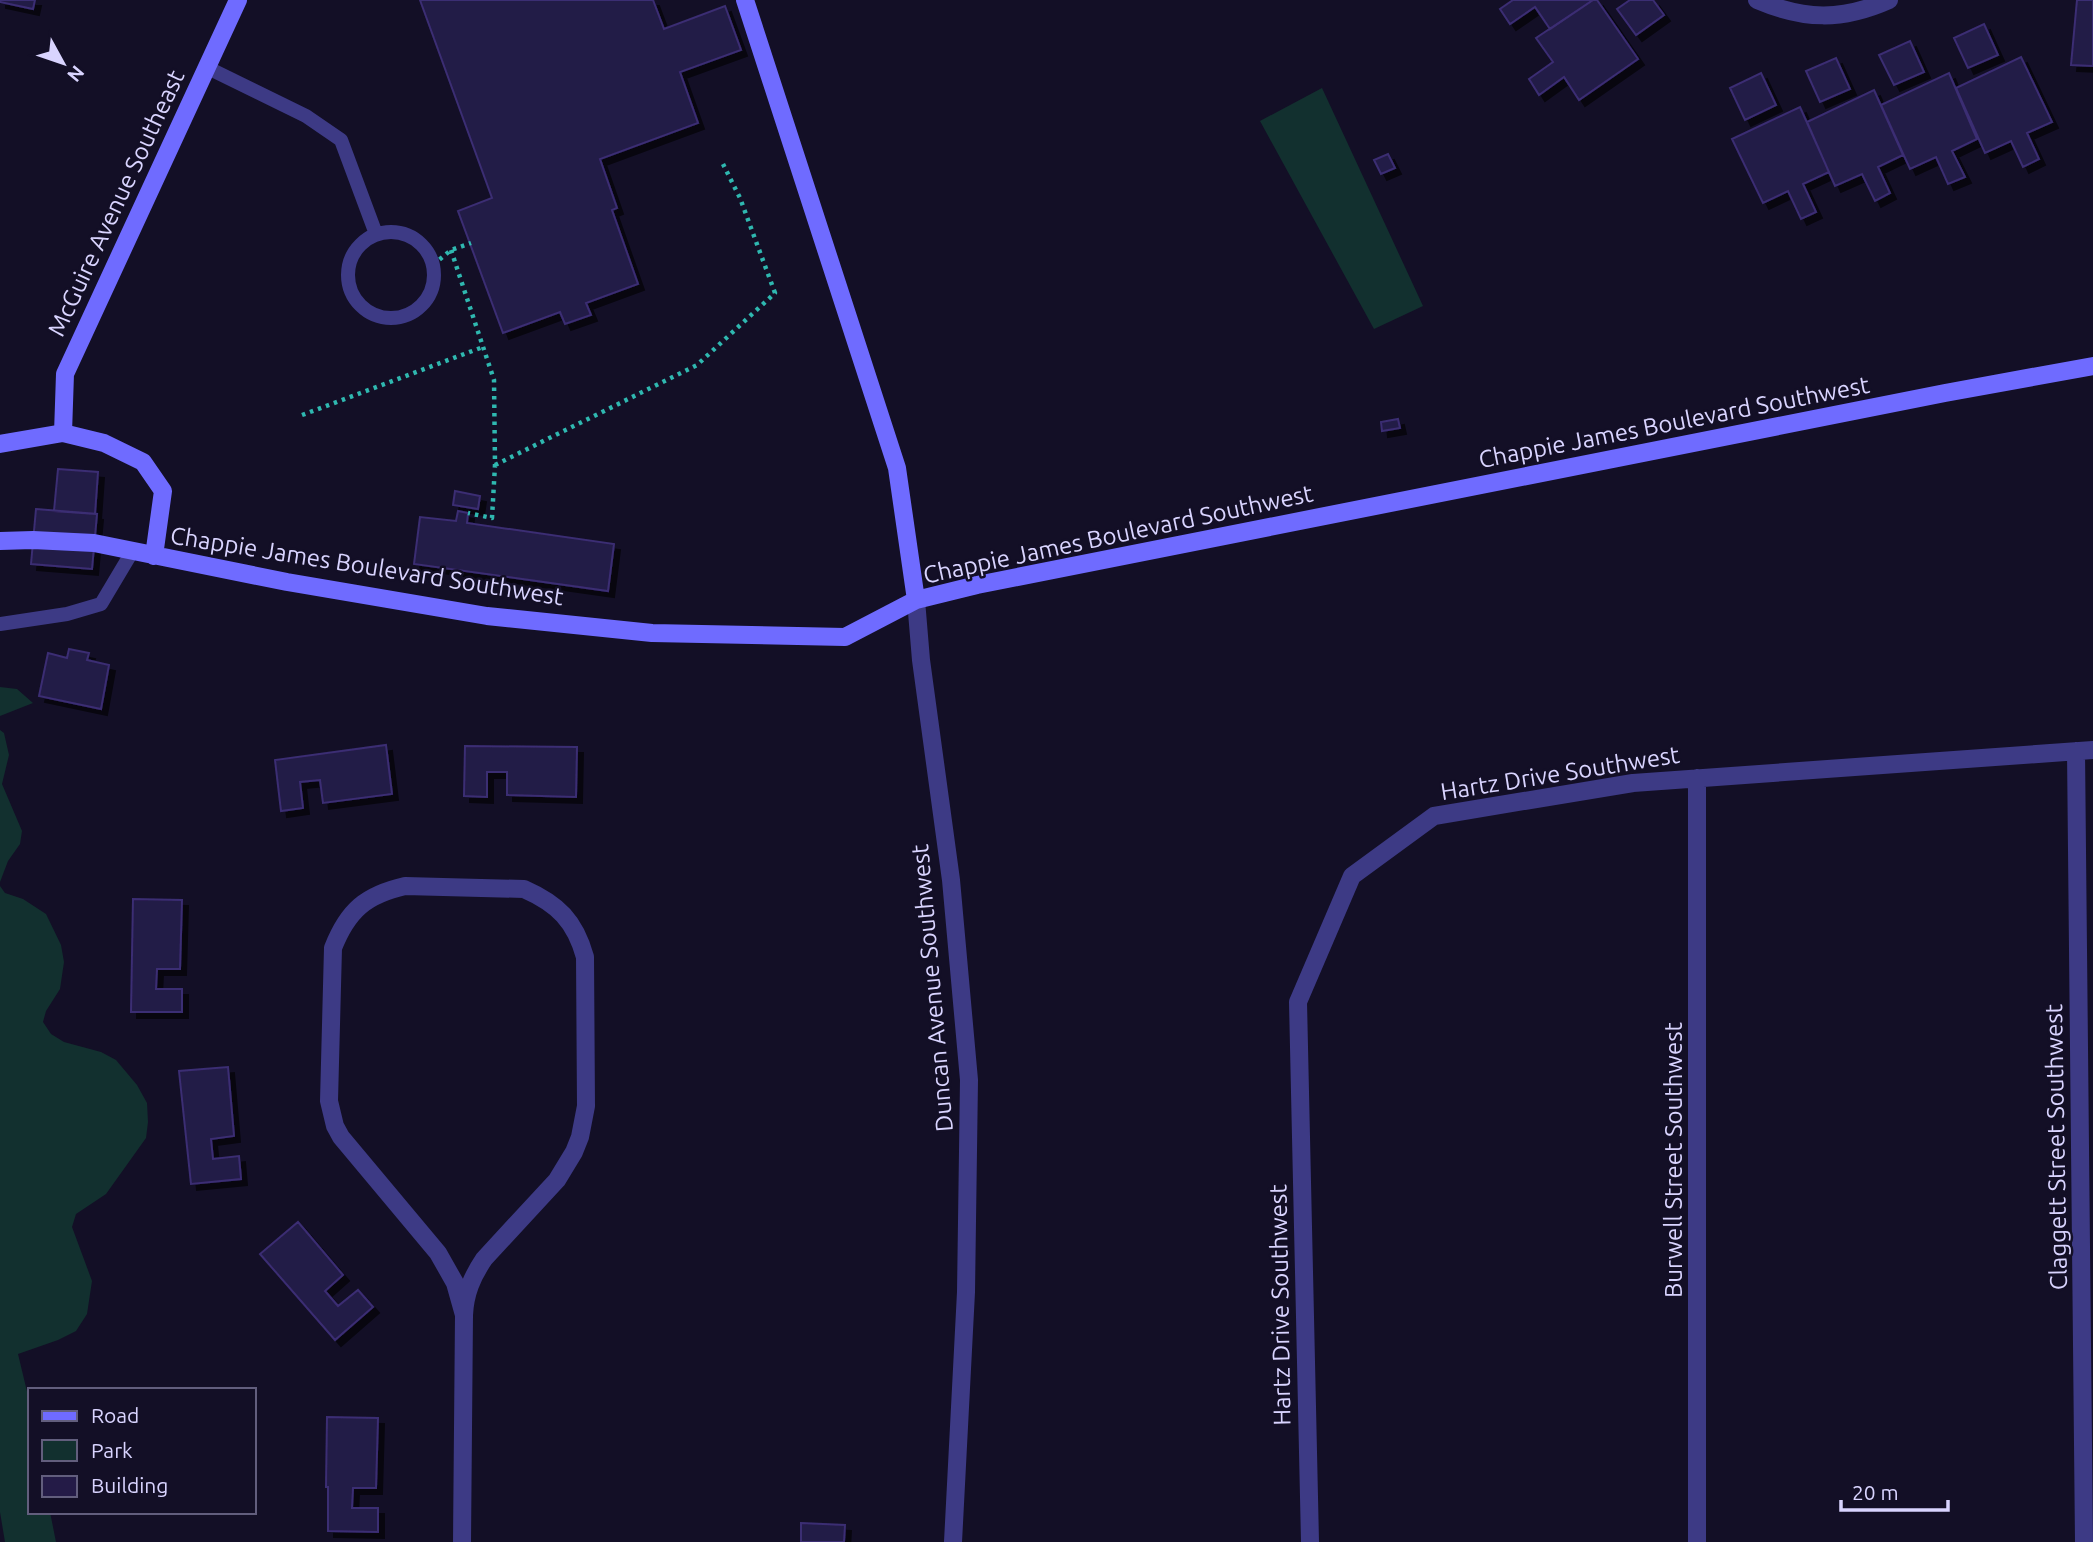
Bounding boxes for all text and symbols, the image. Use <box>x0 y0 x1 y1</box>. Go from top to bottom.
north arrow <box>28 28 98 98</box>
text: N <box>63 61 89 86</box>
street label: McGuire Avenue Southeast <box>42 65 190 340</box>
street label: Chappie James Boulevard Southwest <box>1476 371 1872 473</box>
street label: Chappie James Boulevard Southwest <box>921 479 1316 589</box>
street label: Chappie James Boulevard Southwest <box>168 522 566 611</box>
street label: Hartz Drive Southwest <box>1439 741 1682 805</box>
street label: Duncan Avenue Southwest <box>906 843 958 1133</box>
street label: Claggett Street Southwest <box>2040 1003 2072 1290</box>
street label: Burwell Street Southwest <box>1660 1021 1687 1298</box>
street label: Hartz Drive Southwest <box>1264 1183 1296 1426</box>
legend <box>28 1388 256 1514</box>
text: Road <box>91 1403 139 1427</box>
text: Park <box>91 1438 133 1462</box>
scale bar <box>1841 1468 1948 1512</box>
text: Building <box>91 1473 168 1497</box>
text: 20 m <box>1852 1480 1899 1504</box>

